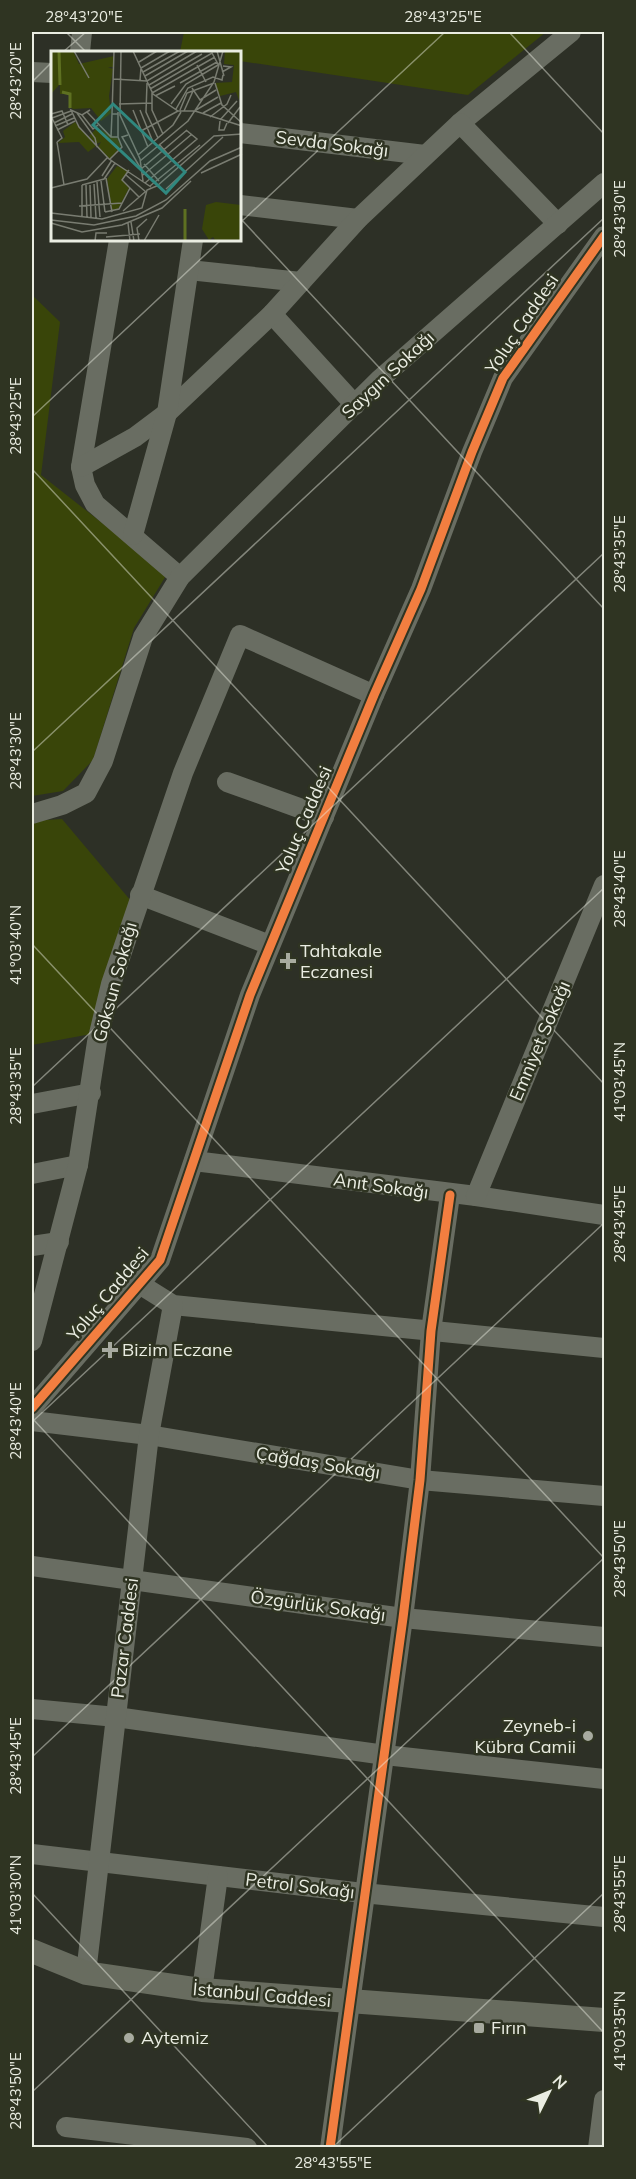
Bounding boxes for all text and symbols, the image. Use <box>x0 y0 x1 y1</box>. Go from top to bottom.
text: 28°43'20"E <box>45 7 123 26</box>
text: 28°43'25"E <box>404 7 482 26</box>
text: 28°43'20"E <box>6 42 25 120</box>
inset map <box>51 51 242 242</box>
street label: Sevda Sokağı <box>274 125 390 162</box>
text: 28°43'30"E <box>610 180 629 258</box>
street label: Yoluç Caddesi <box>479 269 563 379</box>
street label: Saygın Sokağı <box>337 326 439 423</box>
text: 28°43'25"E <box>6 377 25 455</box>
text: 28°43'35"E <box>610 515 629 593</box>
text: 28°43'30"E <box>6 712 25 790</box>
street label: Yoluç Caddesi <box>270 762 337 878</box>
text: 28°43'40"E <box>610 850 629 928</box>
text: 41°03'40"N <box>6 905 25 985</box>
street label: Göksun Sokağı <box>87 919 142 1045</box>
place label: Tahtakale Eczanesi <box>300 939 382 983</box>
marker: Tahtakale Eczanesi <box>281 954 295 968</box>
street label: Emniyet Sokağı <box>504 977 575 1104</box>
text: 41°03'45"N <box>610 1042 629 1122</box>
text: 28°43'35"E <box>6 1047 25 1125</box>
street label: Anıt Sokağı <box>332 1167 430 1204</box>
text: 28°43'45"E <box>610 1185 629 1263</box>
street label: Yoluç Caddesi <box>61 1242 154 1346</box>
place label: Bizim Eczane <box>122 1338 232 1361</box>
marker: Bizim Eczane <box>103 1343 117 1357</box>
text: 28°43'40"E <box>6 1382 25 1460</box>
street label: Çağdaş Sokağı <box>254 1441 382 1484</box>
text: 28°43'50"E <box>610 1520 629 1598</box>
street label: Pazar Caddesi <box>106 1577 143 1699</box>
street label: Özgürlük Sokağı <box>249 1585 387 1626</box>
place label: Zeyneb-i Kübra Camii <box>474 1714 576 1758</box>
text: 28°43'45"E <box>6 1717 25 1795</box>
marker: Zeyneb-i Kübra Camii <box>581 1729 595 1743</box>
text: 41°03'30"N <box>6 1855 25 1935</box>
text: 28°43'55"E <box>610 1855 629 1933</box>
street label: Petrol Sokağı <box>244 1867 356 1904</box>
street label: İstanbul Caddesi <box>192 1977 332 2012</box>
text: 41°03'35"N <box>610 1991 629 2071</box>
place label: Fırın <box>491 2016 527 2039</box>
marker: Fırın <box>472 2021 486 2035</box>
place label: Aytemiz <box>141 2026 209 2049</box>
marker: Aytemiz <box>122 2031 136 2045</box>
text: 28°43'50"E <box>6 2052 25 2130</box>
north arrow <box>519 2062 579 2122</box>
text: N <box>549 2071 571 2093</box>
text: 28°43'55"E <box>294 2153 372 2172</box>

